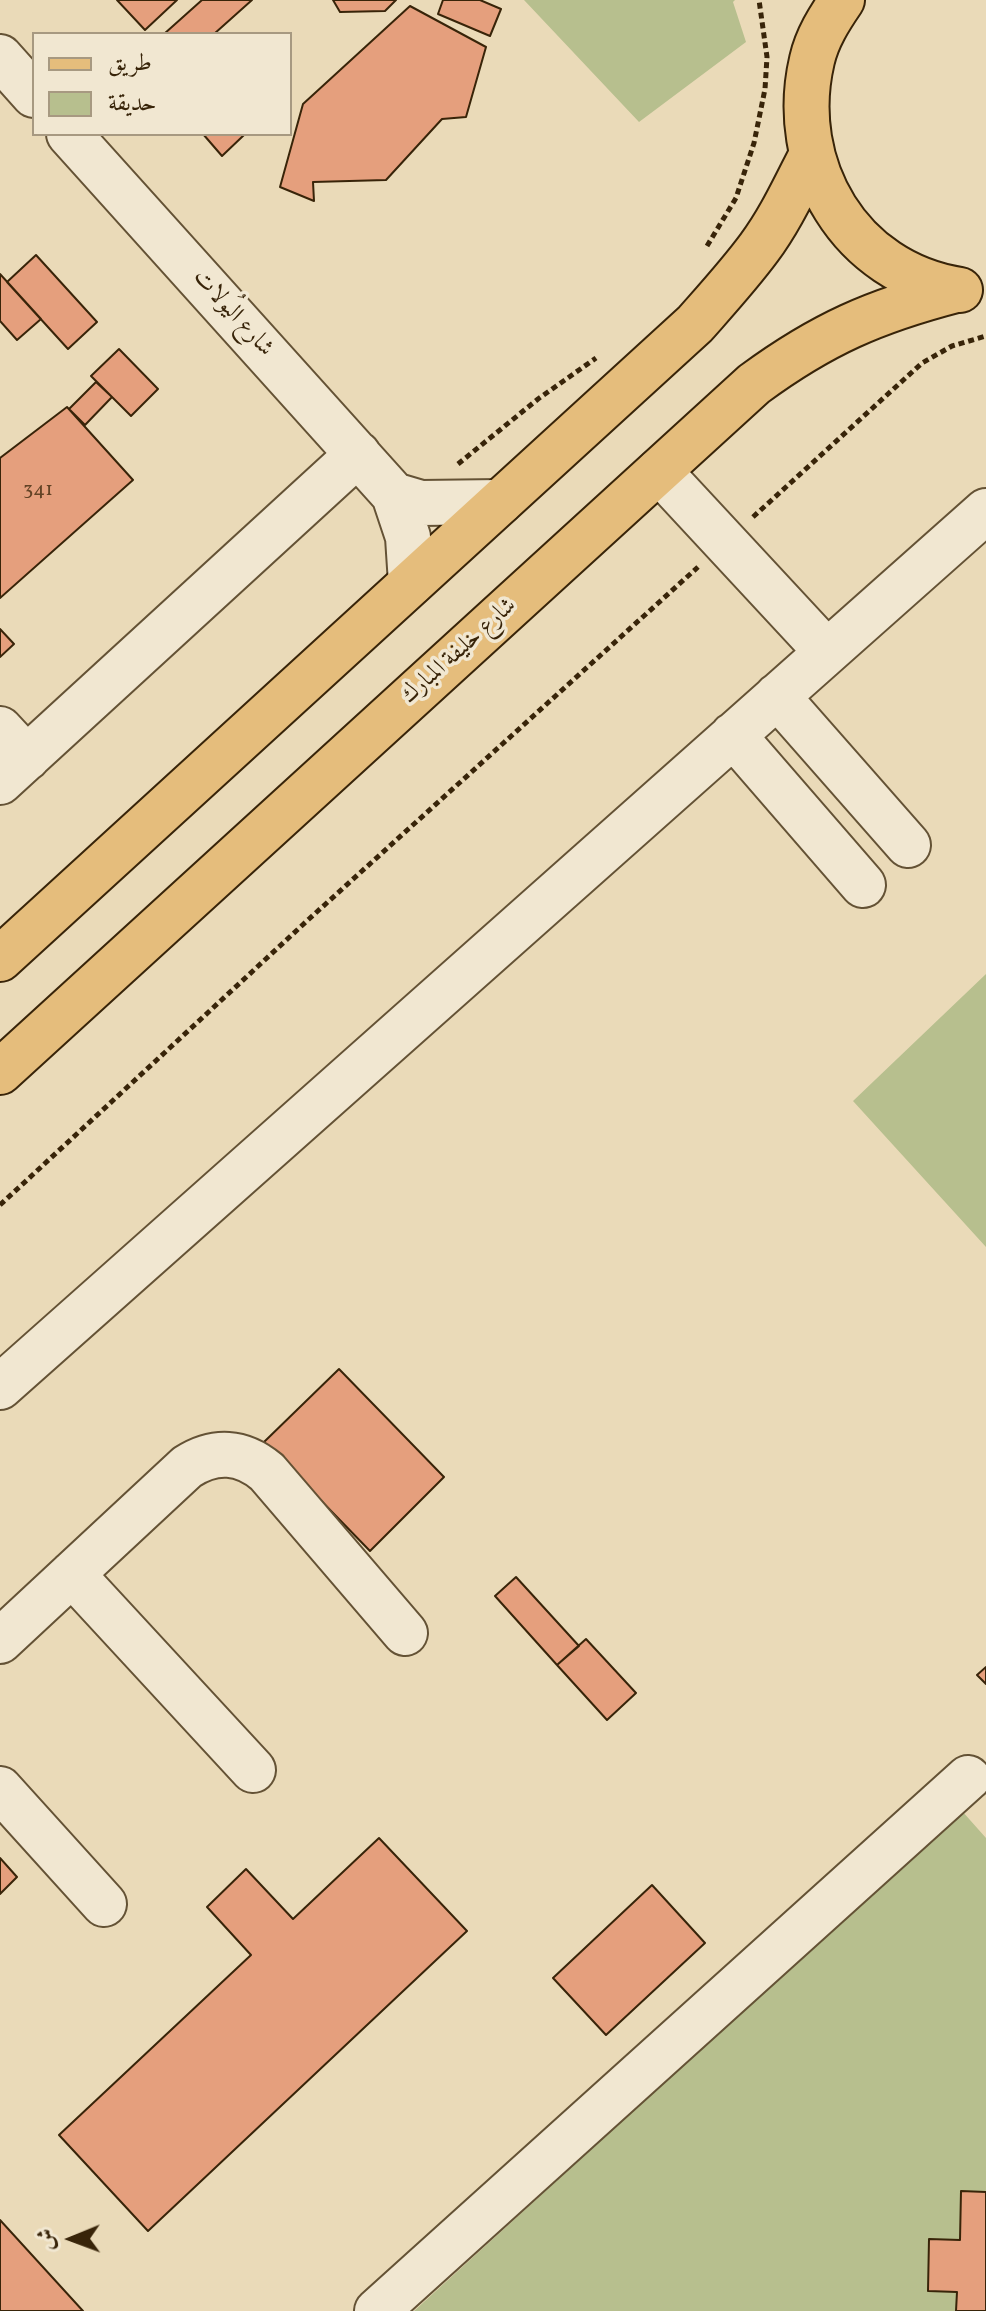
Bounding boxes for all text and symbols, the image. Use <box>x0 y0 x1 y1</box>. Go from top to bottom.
legend <box>32 32 292 136</box>
text: طريق <box>108 47 152 81</box>
text: حديقة <box>108 87 157 121</box>
street label: شارع اليُولات <box>185 264 279 364</box>
house number: 341 <box>23 479 53 503</box>
street label: شارع خليفة المبارك <box>396 593 524 711</box>
north arrow <box>32 2199 112 2279</box>
text: ش <box>32 2228 63 2251</box>

